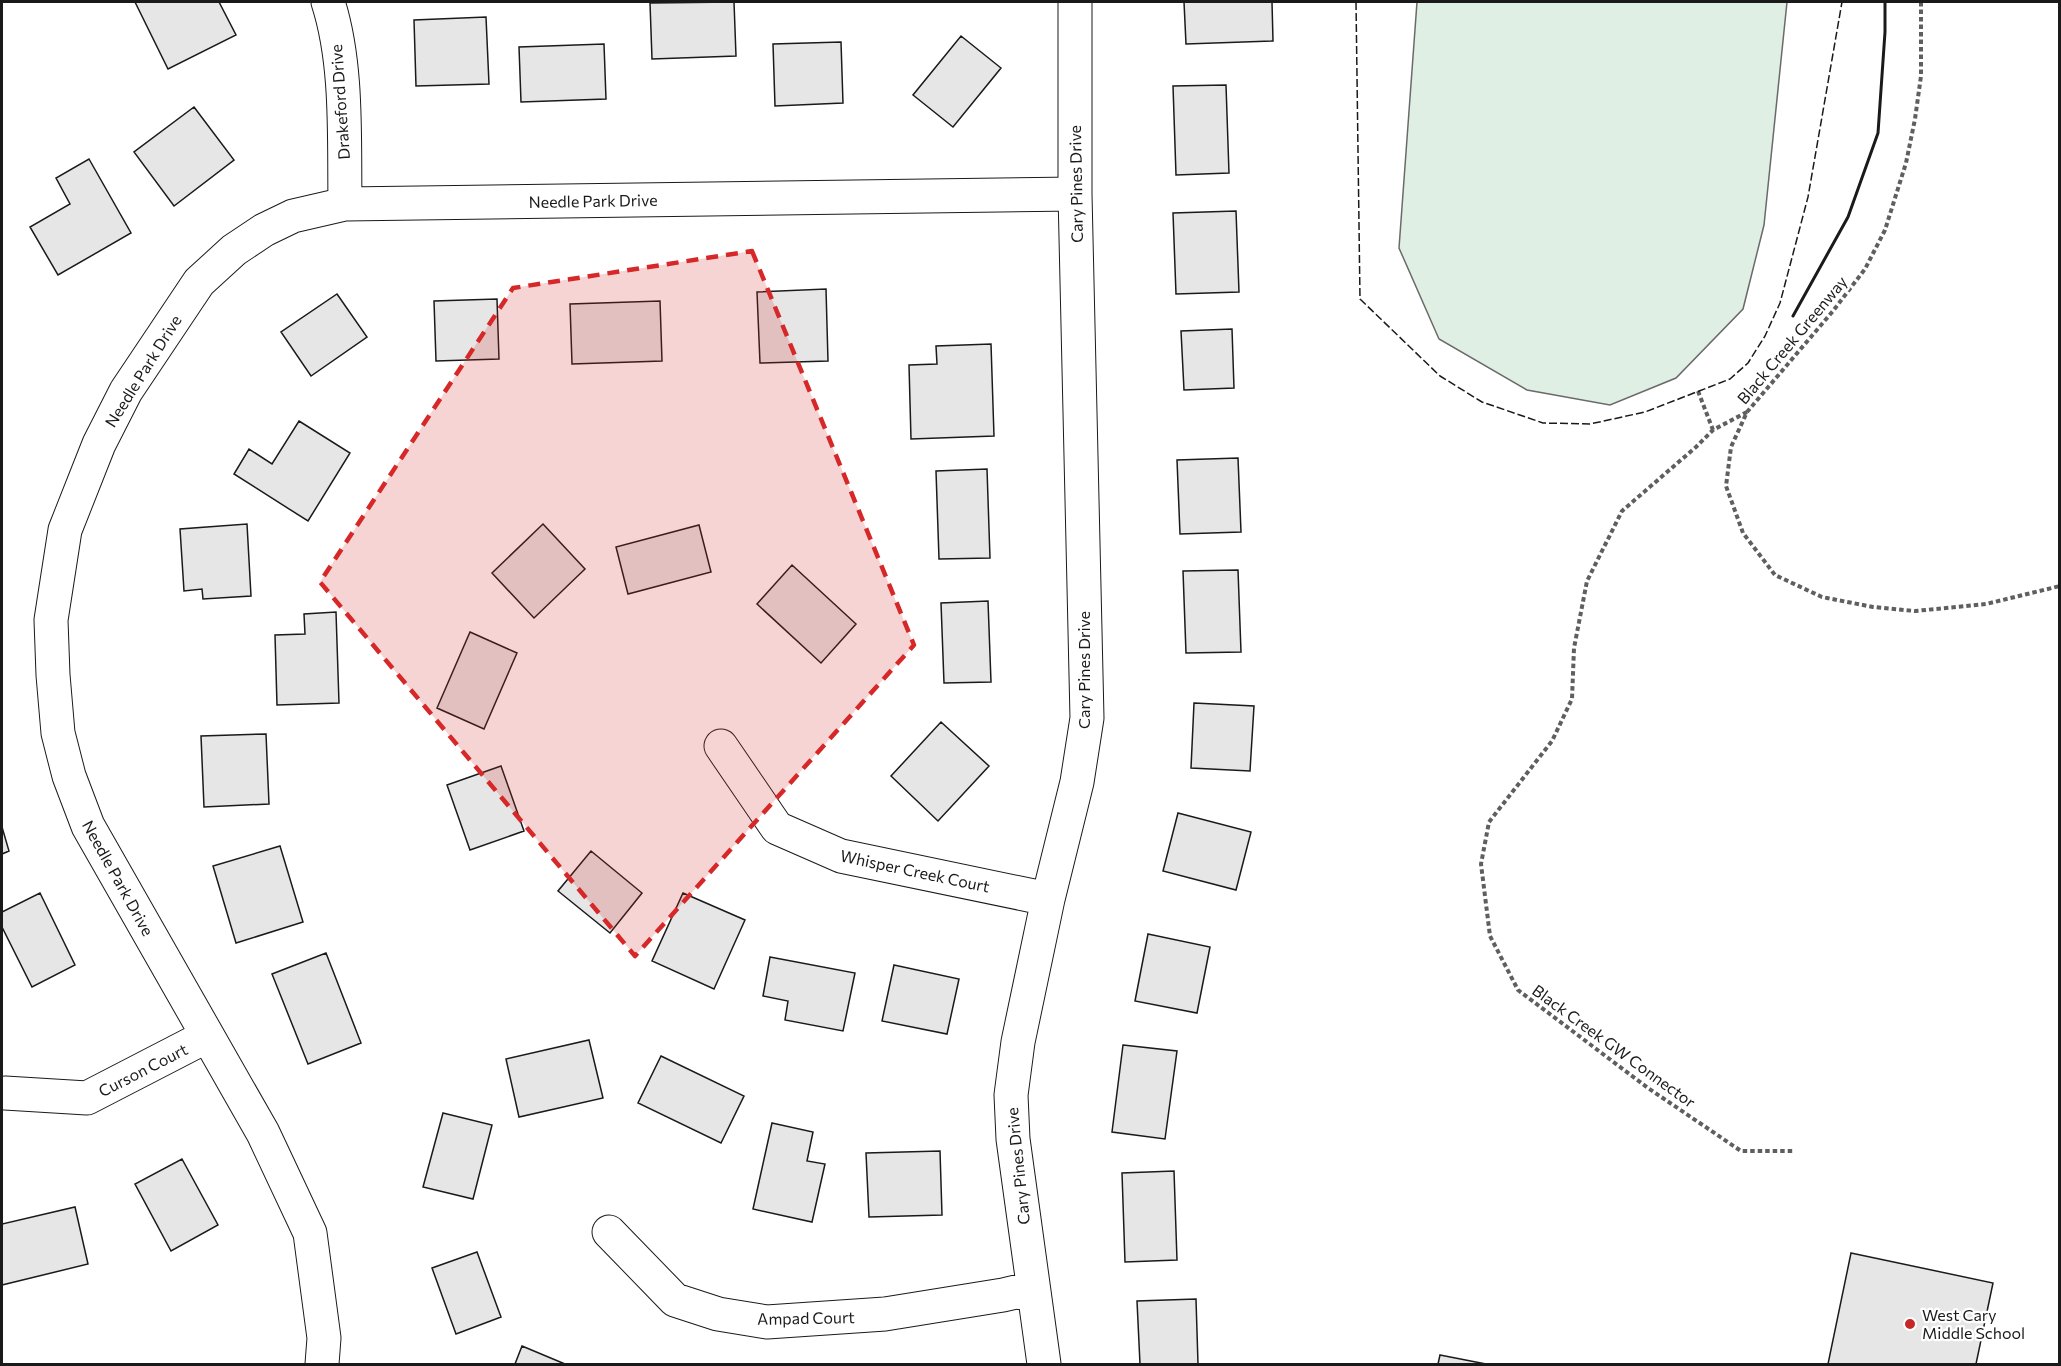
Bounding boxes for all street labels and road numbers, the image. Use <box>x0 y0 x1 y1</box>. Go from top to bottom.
street label: Drakeford Drive <box>326 44 353 160</box>
street label: Cary Pines Drive <box>1065 125 1086 243</box>
street label: Needle Park Drive <box>528 190 658 211</box>
street label: Black Creek Greenway <box>1733 272 1851 407</box>
street label: Needle Park Drive <box>100 311 185 430</box>
street label: Cary Pines Drive <box>1074 611 1093 729</box>
street label: Needle Park Drive <box>79 817 158 939</box>
street label: Whisper Creek Court <box>839 845 992 896</box>
street label: Black Creek GW Connector <box>1529 980 1700 1111</box>
street label: Curson Court <box>95 1039 191 1100</box>
street label: Cary Pines Drive <box>1002 1106 1033 1226</box>
street label: Ampad Court <box>757 1307 855 1328</box>

